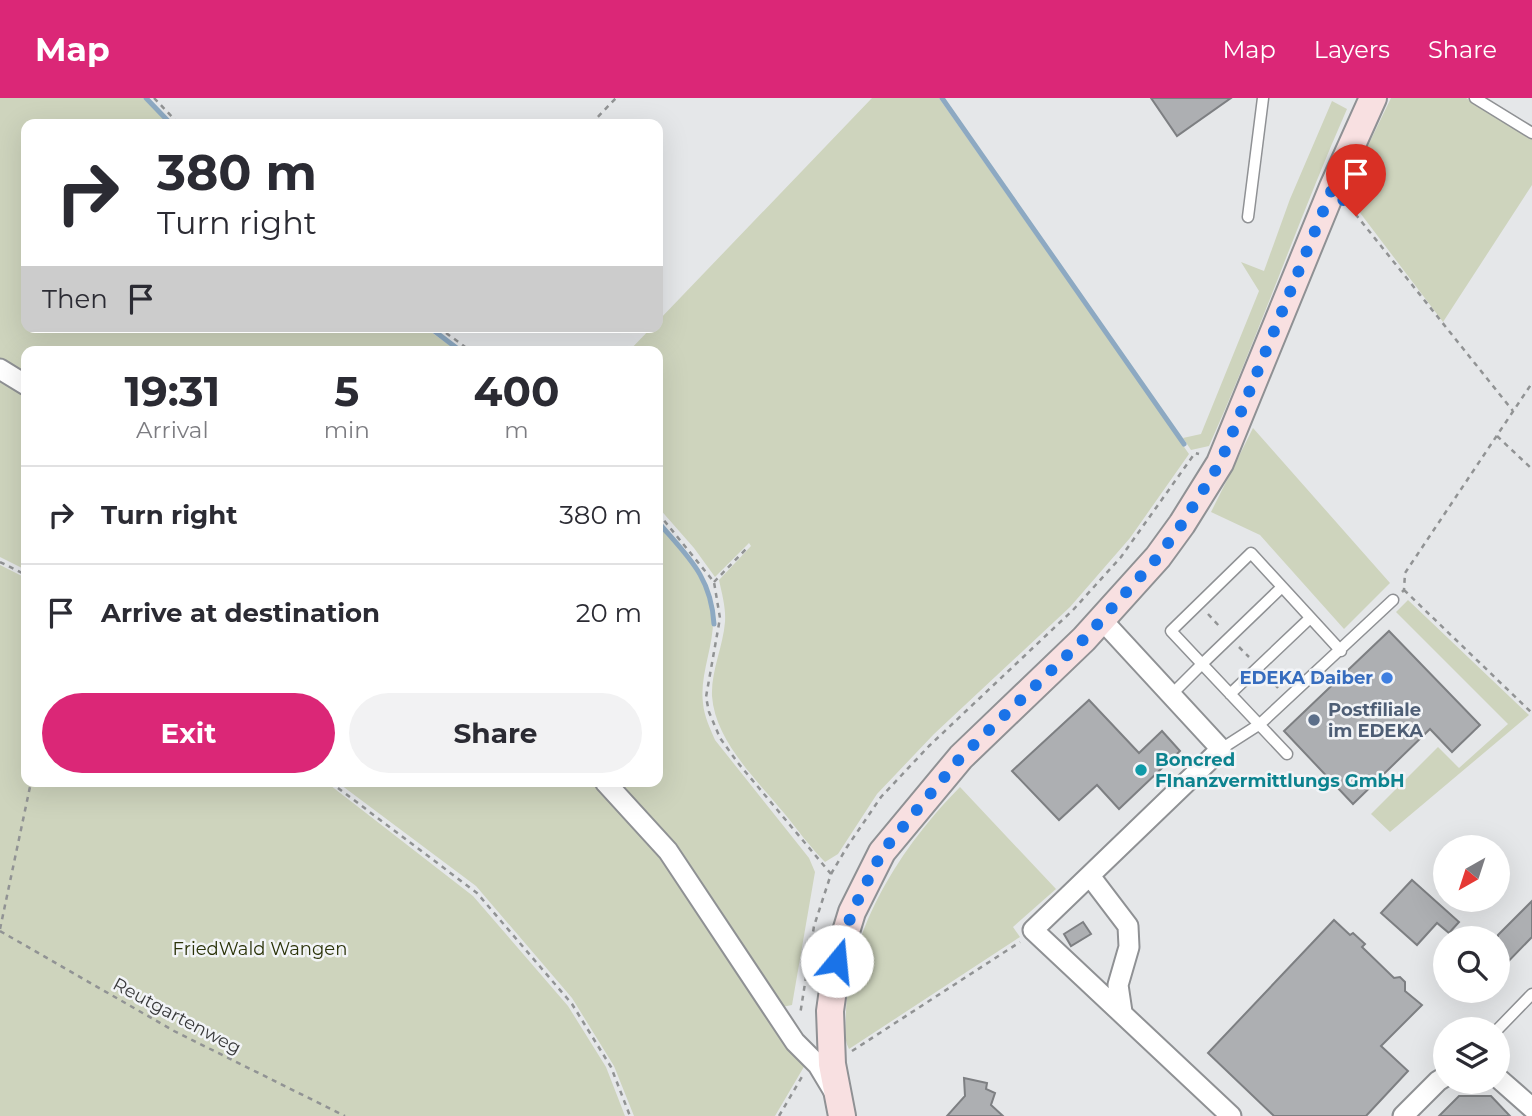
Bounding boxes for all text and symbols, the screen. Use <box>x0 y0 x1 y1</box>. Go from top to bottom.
text: Map <box>35 29 110 69</box>
text: Map <box>1222 35 1276 64</box>
text: Layers <box>1314 35 1390 64</box>
text: Share <box>1428 35 1497 64</box>
text: 380 m <box>157 143 317 202</box>
pin <box>1326 144 1386 216</box>
icon: right <box>42 147 133 238</box>
icon: arrive <box>1337 155 1375 193</box>
text: Turn right <box>157 203 317 242</box>
icon: arrive <box>122 280 160 318</box>
text: Then <box>42 283 108 315</box>
text: 19:31 <box>125 365 220 417</box>
text: 5 <box>334 365 359 417</box>
text: 400 <box>473 365 559 417</box>
text: Arrival <box>136 416 209 444</box>
text: min <box>324 416 370 444</box>
text: m <box>504 416 529 444</box>
icon: right <box>42 496 80 534</box>
text: Turn right <box>101 499 237 531</box>
text: 380 m <box>559 499 642 531</box>
icon: arrive <box>42 594 80 632</box>
text: Arrive at destination <box>101 597 380 629</box>
text: 20 m <box>576 597 642 629</box>
place label: EDEKA Daiber <box>1239 667 1373 689</box>
marker: EDEKA Daiber <box>1379 670 1395 686</box>
button: Exit <box>42 693 335 773</box>
button: Share <box>349 693 642 773</box>
place label: Postfiliale im EDEKA <box>1328 699 1423 742</box>
marker: Postfiliale im EDEKA <box>1306 712 1322 728</box>
place label: Boncred FInanzvermittlungs GmbH <box>1155 749 1405 792</box>
marker: Boncred FInanzvermittlungs GmbH <box>1133 762 1149 778</box>
north arrow <box>1433 835 1510 912</box>
map controls <box>1433 835 1510 1094</box>
position arrow <box>800 924 874 998</box>
button: search <box>1433 926 1510 1003</box>
park label: FriedWald Wangen <box>173 938 347 960</box>
street label: Reutgartenweg <box>109 973 245 1059</box>
button: layers <box>1433 1017 1510 1094</box>

